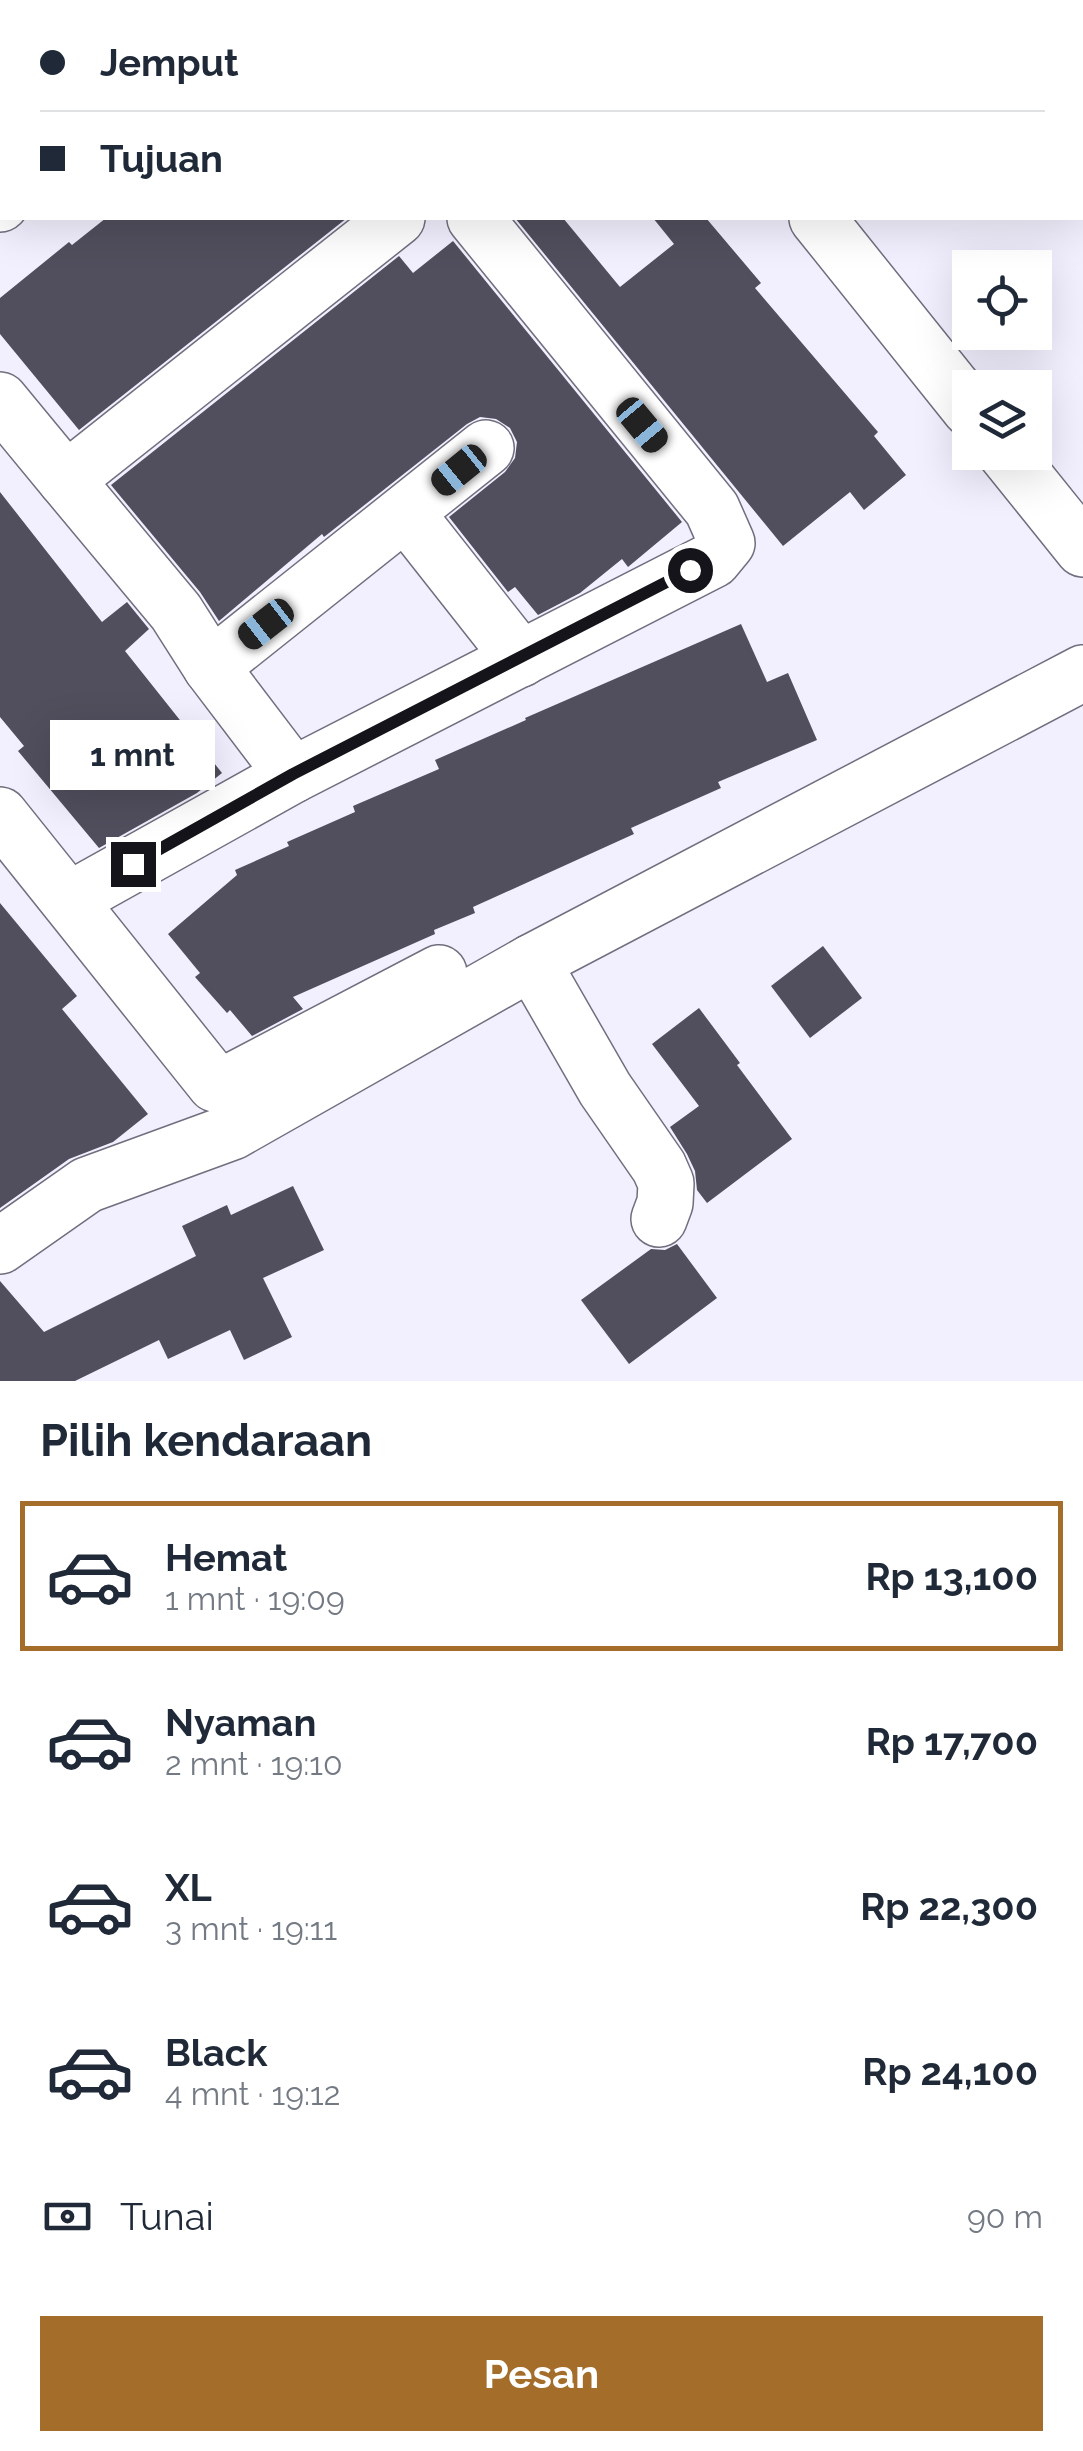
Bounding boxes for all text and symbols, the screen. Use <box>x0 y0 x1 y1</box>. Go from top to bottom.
text: Jemput <box>100 40 239 85</box>
text: Tujuan <box>100 136 223 181</box>
map controls <box>952 250 1052 470</box>
button: locate <box>952 250 1052 350</box>
button: layers <box>952 370 1052 470</box>
car <box>611 392 673 458</box>
car <box>426 439 492 501</box>
route start <box>668 548 713 593</box>
car <box>233 594 299 654</box>
callout: 1 mnt <box>51 719 216 789</box>
text: 1 mnt <box>90 736 175 773</box>
route end <box>111 842 156 887</box>
text: Pilih kendaraan <box>40 1414 372 1467</box>
icon: car <box>45 1531 135 1621</box>
text: Hemat <box>165 1535 287 1580</box>
text: Rp 13,100 <box>865 1554 1038 1599</box>
text: 1 mnt · 19:09 <box>165 1580 345 1617</box>
icon: car <box>45 1696 135 1786</box>
text: Nyaman <box>165 1700 316 1745</box>
text: Rp 17,700 <box>866 1719 1038 1764</box>
text: 2 mnt · 19:10 <box>165 1745 343 1782</box>
icon: car <box>45 1861 135 1951</box>
text: XL <box>165 1865 212 1910</box>
text: Rp 22,300 <box>860 1884 1038 1929</box>
text: 3 mnt · 19:11 <box>165 1910 337 1947</box>
icon: car <box>45 2026 135 2116</box>
text: Black <box>165 2030 267 2075</box>
text: Rp 24,100 <box>862 2049 1038 2094</box>
text: 4 mnt · 19:12 <box>165 2075 340 2112</box>
icon: cash <box>40 2189 95 2244</box>
text: Tunai <box>120 2194 214 2239</box>
text: 90 m <box>967 2198 1043 2235</box>
button: Pesan <box>40 2316 1043 2431</box>

